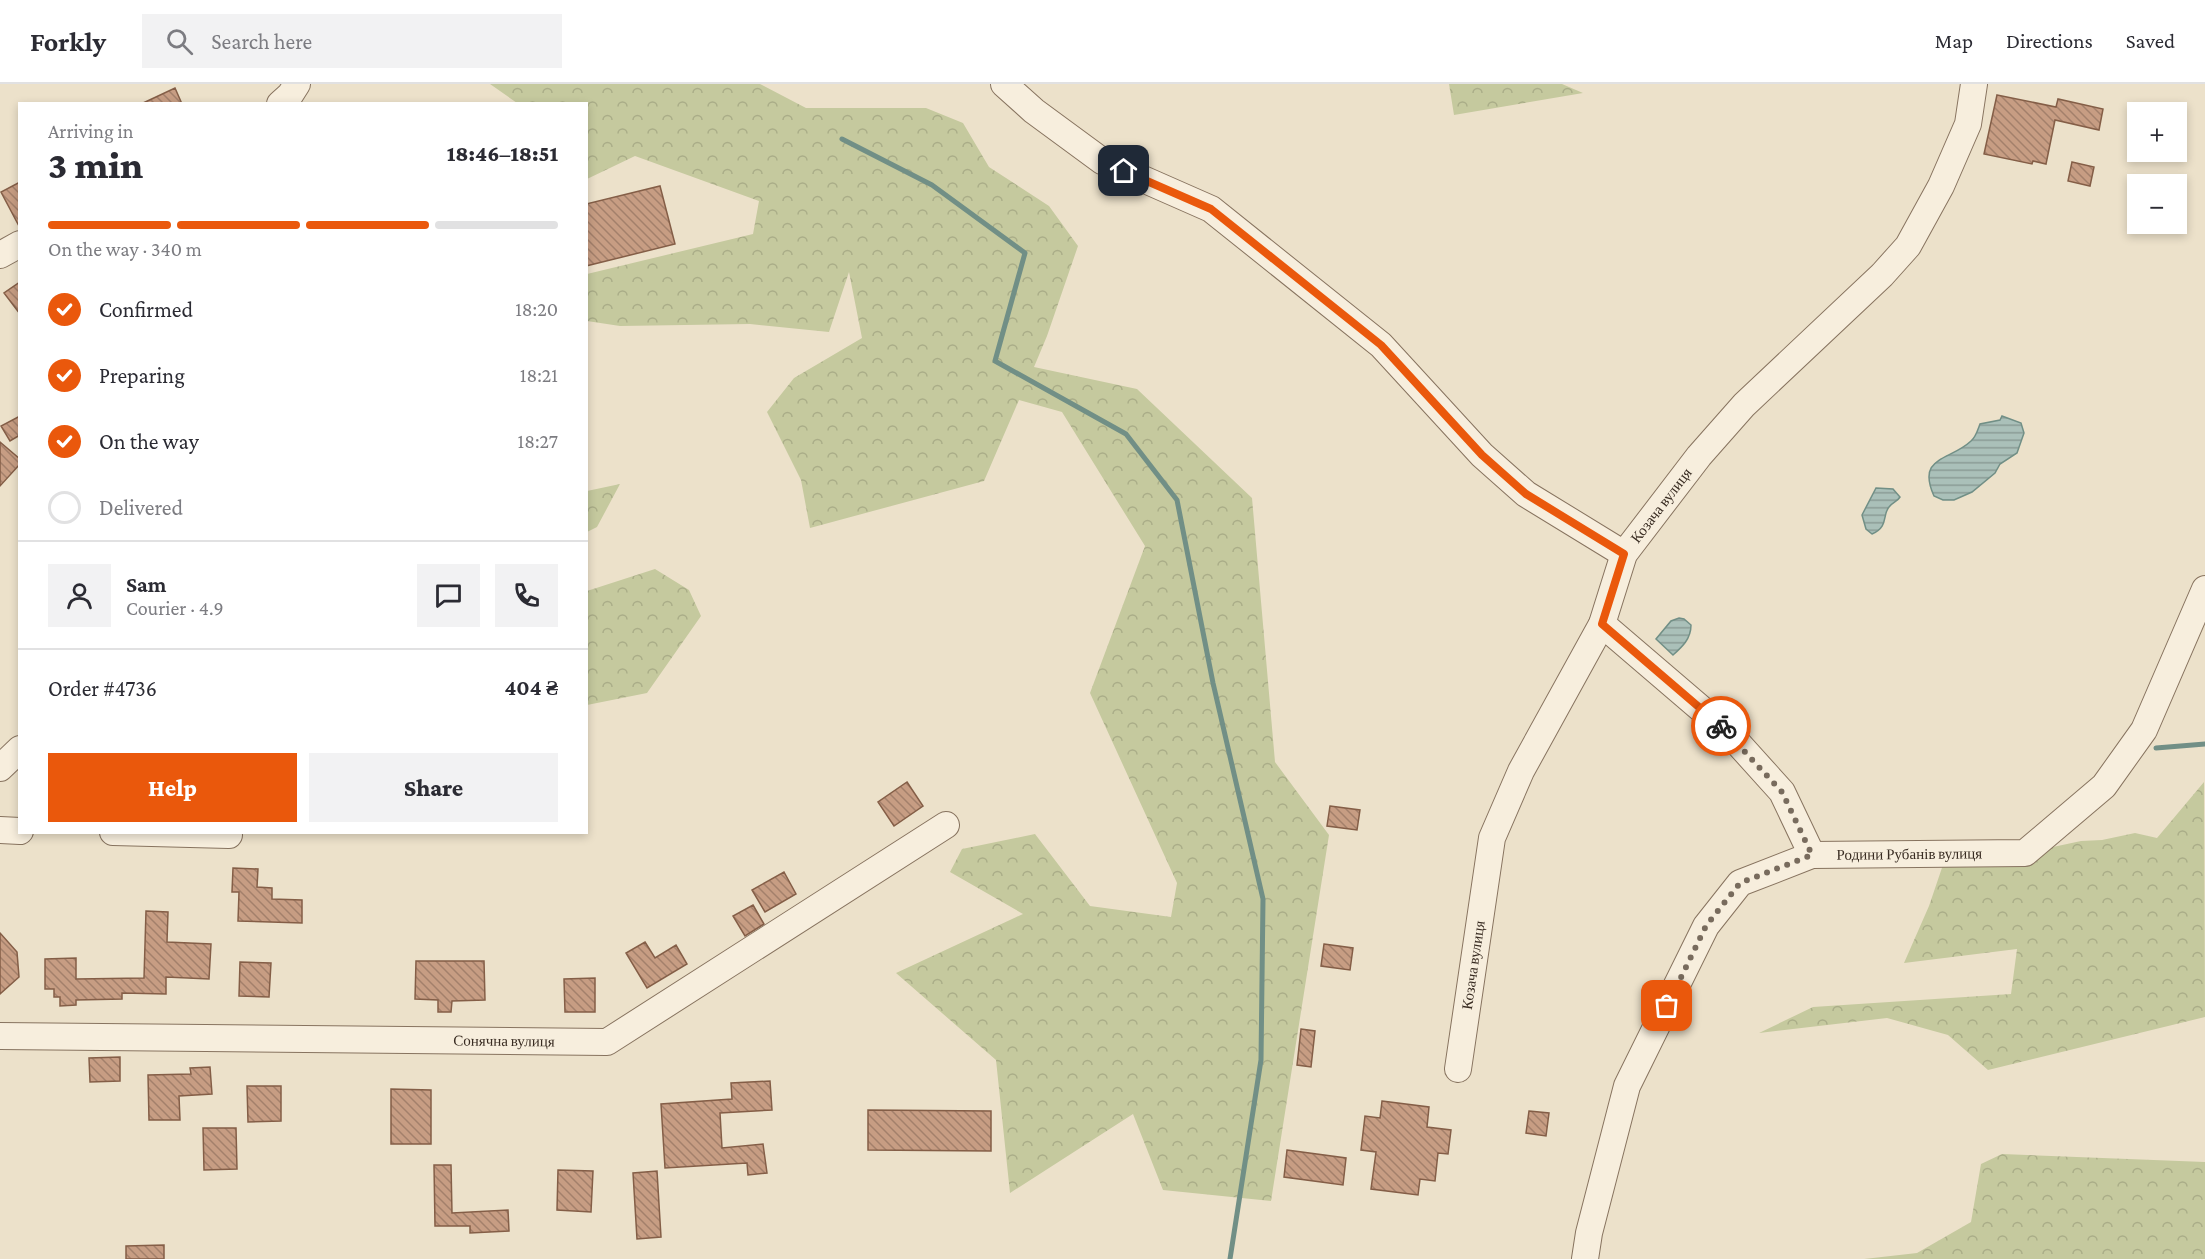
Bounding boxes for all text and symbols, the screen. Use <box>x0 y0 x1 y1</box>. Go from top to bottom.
search box <box>142 14 562 68</box>
icon: search <box>163 25 196 58</box>
text: Forkly <box>30 26 106 57</box>
text: Search here <box>211 29 312 54</box>
text: Map <box>1935 29 1973 53</box>
text: Directions <box>2006 29 2093 53</box>
text: Saved <box>2126 29 2175 53</box>
map controls <box>2127 102 2187 234</box>
button: + <box>2127 102 2187 162</box>
text: Arriving in <box>48 120 133 142</box>
text: 18:46–18:51 <box>447 141 558 166</box>
text: 3 min <box>48 143 143 186</box>
pin <box>1098 145 1149 196</box>
icon: home <box>1107 154 1140 187</box>
button: − <box>2127 174 2187 234</box>
text: On the way · 340 m <box>48 238 202 260</box>
icon: check <box>48 293 81 326</box>
text: Confirmed <box>99 297 193 322</box>
text: 18:20 <box>515 298 558 320</box>
icon: check <box>48 359 81 392</box>
text: Preparing <box>99 363 185 388</box>
text: 18:21 <box>520 364 558 386</box>
icon: check <box>48 425 81 458</box>
text: On the way <box>99 429 199 454</box>
text: 18:27 <box>518 430 558 452</box>
street label: Козача вулиця <box>1628 465 1695 546</box>
text: Delivered <box>99 495 183 520</box>
button: person <box>48 564 111 627</box>
button: chat <box>417 564 480 627</box>
button: phone <box>495 564 558 627</box>
text: Sam <box>126 572 166 597</box>
text: Courier · 4.9 <box>126 597 224 619</box>
text: 404 ₴ <box>504 675 558 700</box>
text: Order #4736 <box>48 676 157 701</box>
courier <box>1691 696 1751 756</box>
icon: bike <box>1705 710 1738 743</box>
button: Help <box>48 753 297 822</box>
button: Share <box>309 753 558 822</box>
street label: Родини Рубанів вулиця <box>1836 845 1982 863</box>
street label: Козача вулиця <box>1459 919 1488 1011</box>
pin <box>1641 980 1692 1031</box>
icon: bag <box>1650 989 1683 1022</box>
street label: Сонячна вулиця <box>453 1032 555 1049</box>

